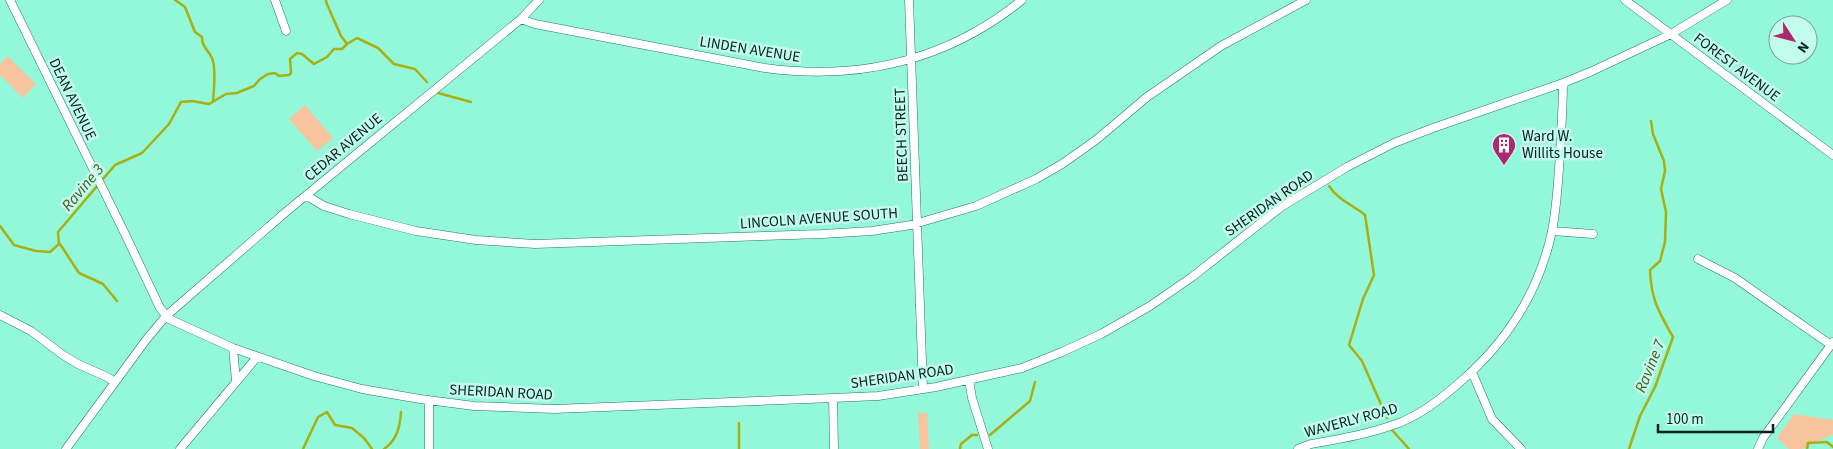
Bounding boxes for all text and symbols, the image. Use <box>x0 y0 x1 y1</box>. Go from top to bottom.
north arrow <box>1768 15 1818 65</box>
street label: FOREST AVENUE <box>1689 28 1784 107</box>
street label: LINDEN AVENUE <box>698 31 802 68</box>
text: N <box>1792 37 1814 57</box>
street label: DEAN AVENUE <box>44 55 101 144</box>
street label: BEECH STREET <box>889 88 914 182</box>
street label: CEDAR AVENUE <box>300 108 387 186</box>
place label: Ward W. Willits House <box>1522 126 1603 164</box>
building icon: Ward W. Willits House <box>1491 132 1517 166</box>
water label: Ravine 3 <box>57 159 109 216</box>
street label: SHERIDAN ROAD <box>1221 165 1318 242</box>
street label: LINCOLN AVENUE SOUTH <box>739 203 899 234</box>
water label: Ravine 7 <box>1629 335 1671 396</box>
street label: SHERIDAN ROAD <box>849 359 955 394</box>
street label: SHERIDAN ROAD <box>449 379 553 406</box>
street label: WAVERLY ROAD <box>1302 398 1400 443</box>
scale bar <box>1658 402 1773 434</box>
text: 100 m <box>1666 409 1704 430</box>

